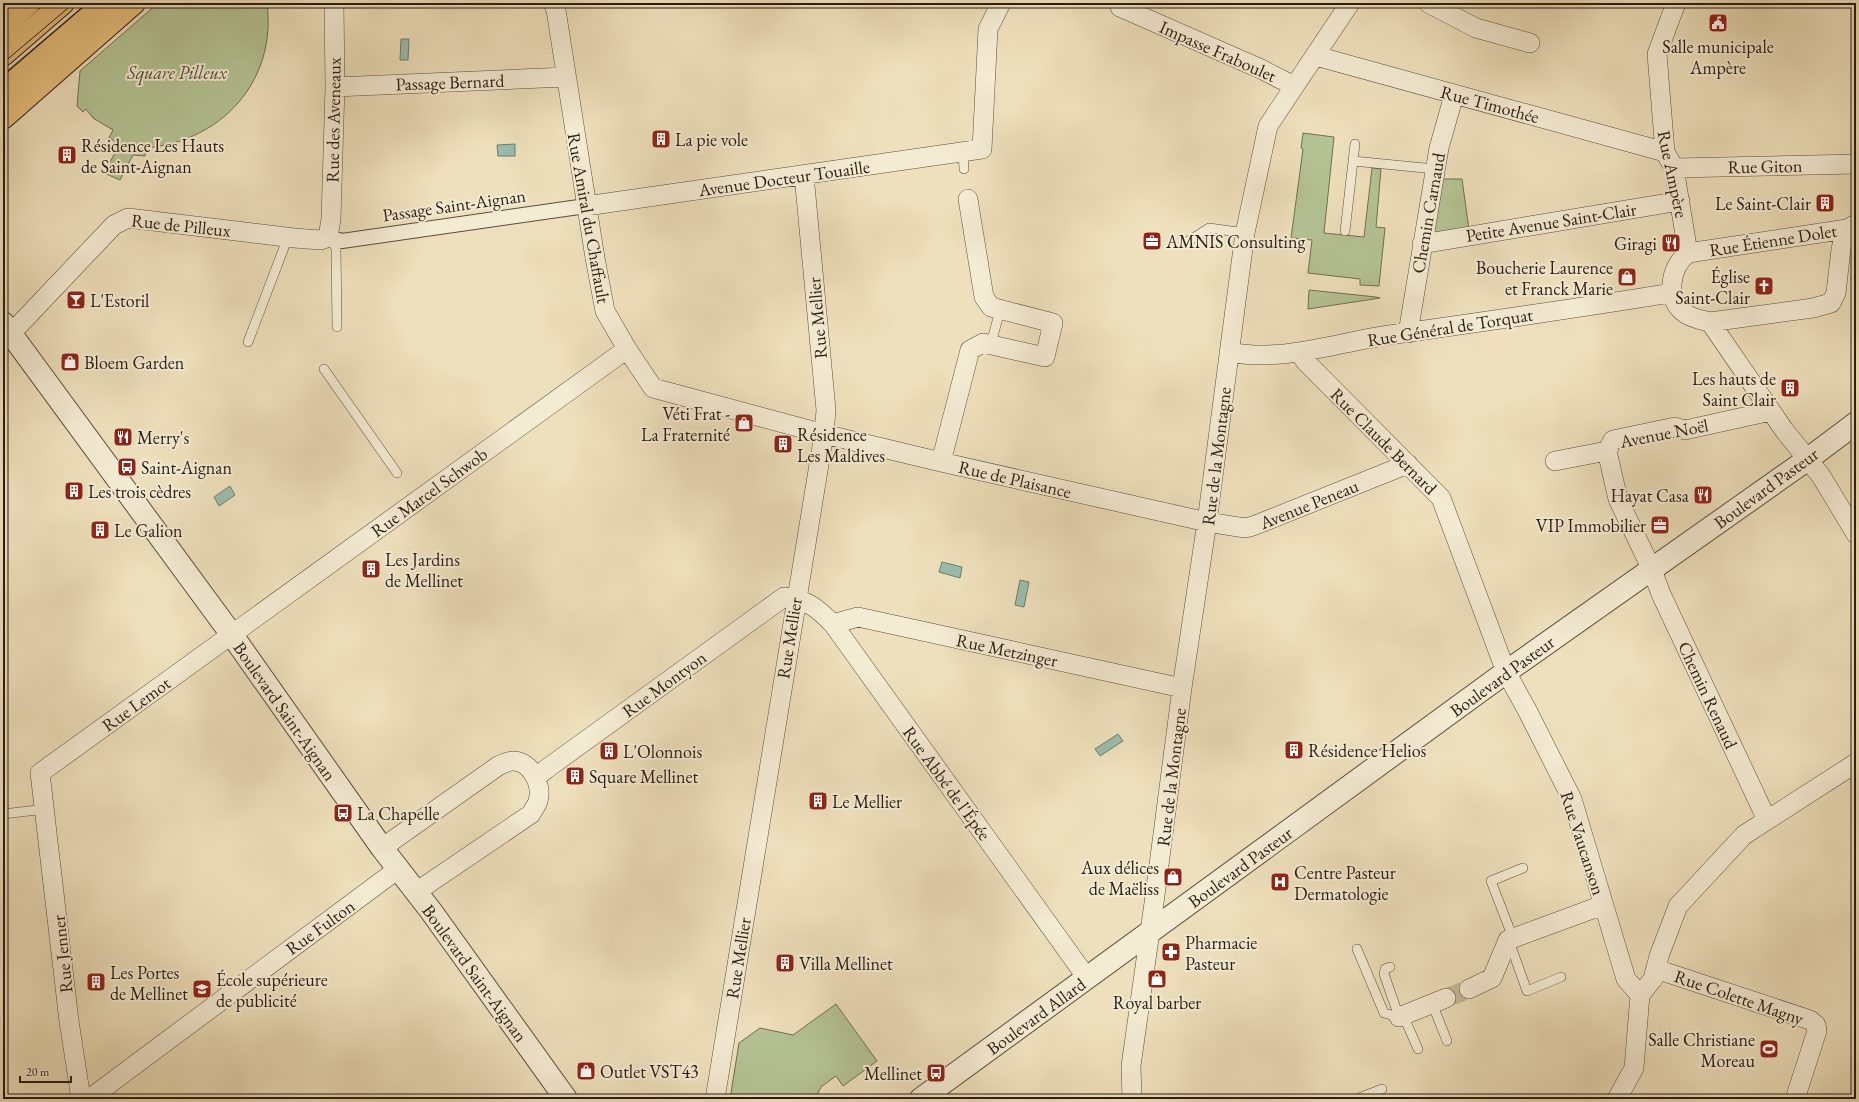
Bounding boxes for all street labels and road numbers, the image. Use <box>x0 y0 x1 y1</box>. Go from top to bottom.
street label: Impasse Fraboulet <box>1156 15 1280 87</box>
street label: Rue des Aveneaux <box>320 57 346 183</box>
street label: Passage Bernard <box>395 69 506 95</box>
street label: Rue Timothée <box>1438 80 1542 128</box>
street label: Rue Ampère <box>1653 128 1693 220</box>
street label: Rue Amiral du Chaffault <box>563 131 615 305</box>
street label: Chemin Carnaud <box>1406 150 1450 275</box>
street label: Rue Giton <box>1728 154 1803 178</box>
street label: Avenue Docteur Touaille <box>696 155 871 202</box>
street label: Passage Saint-Aignan <box>381 183 528 226</box>
street label: Petite Avenue Saint-Clair <box>1464 197 1638 247</box>
street label: Rue de Pilleux <box>130 208 232 242</box>
street label: Rue Étienne Dolet <box>1708 219 1839 261</box>
street label: Rue Mellier <box>802 276 832 360</box>
street label: Rue Général de Torquat <box>1366 303 1535 351</box>
street label: Rue Claude Bernard <box>1326 383 1443 500</box>
street label: Rue de la Montagne <box>1196 386 1236 526</box>
street label: Avenue Noël <box>1617 413 1710 453</box>
street label: Rue Marcel Schwob <box>366 442 492 542</box>
street label: Boulevard Pasteur <box>1709 442 1823 534</box>
street label: Rue de Plaisance <box>956 455 1074 503</box>
street label: Avenue Peneau <box>1255 474 1362 535</box>
street label: Rue Mellier <box>771 596 807 680</box>
street label: Rue Metzinger <box>954 628 1060 672</box>
street label: Boulevard Pasteur <box>1445 630 1559 722</box>
street label: Boulevard Saint-Aignan <box>228 637 342 785</box>
street label: Chemin Renaud <box>1673 638 1743 753</box>
street label: Rue Montyon <box>617 645 711 722</box>
street label: Rue Lemot <box>97 671 175 737</box>
street label: Rue de la Montagne <box>1151 707 1191 847</box>
street label: Rue Abbé de l'Épée <box>898 721 996 845</box>
street label: Rue Vaucanson <box>1555 788 1611 898</box>
street label: Boulevard Pasteur <box>1183 821 1297 913</box>
street label: Rue Fulton <box>281 894 360 960</box>
street label: Boulevard Saint-Aignan <box>417 900 533 1047</box>
street label: Rue Jenner <box>46 914 78 994</box>
street label: Rue Mellier <box>720 916 756 1000</box>
street label: Rue Colette Magny <box>1671 964 1807 1030</box>
street label: Boulevard Allard <box>982 972 1091 1060</box>

